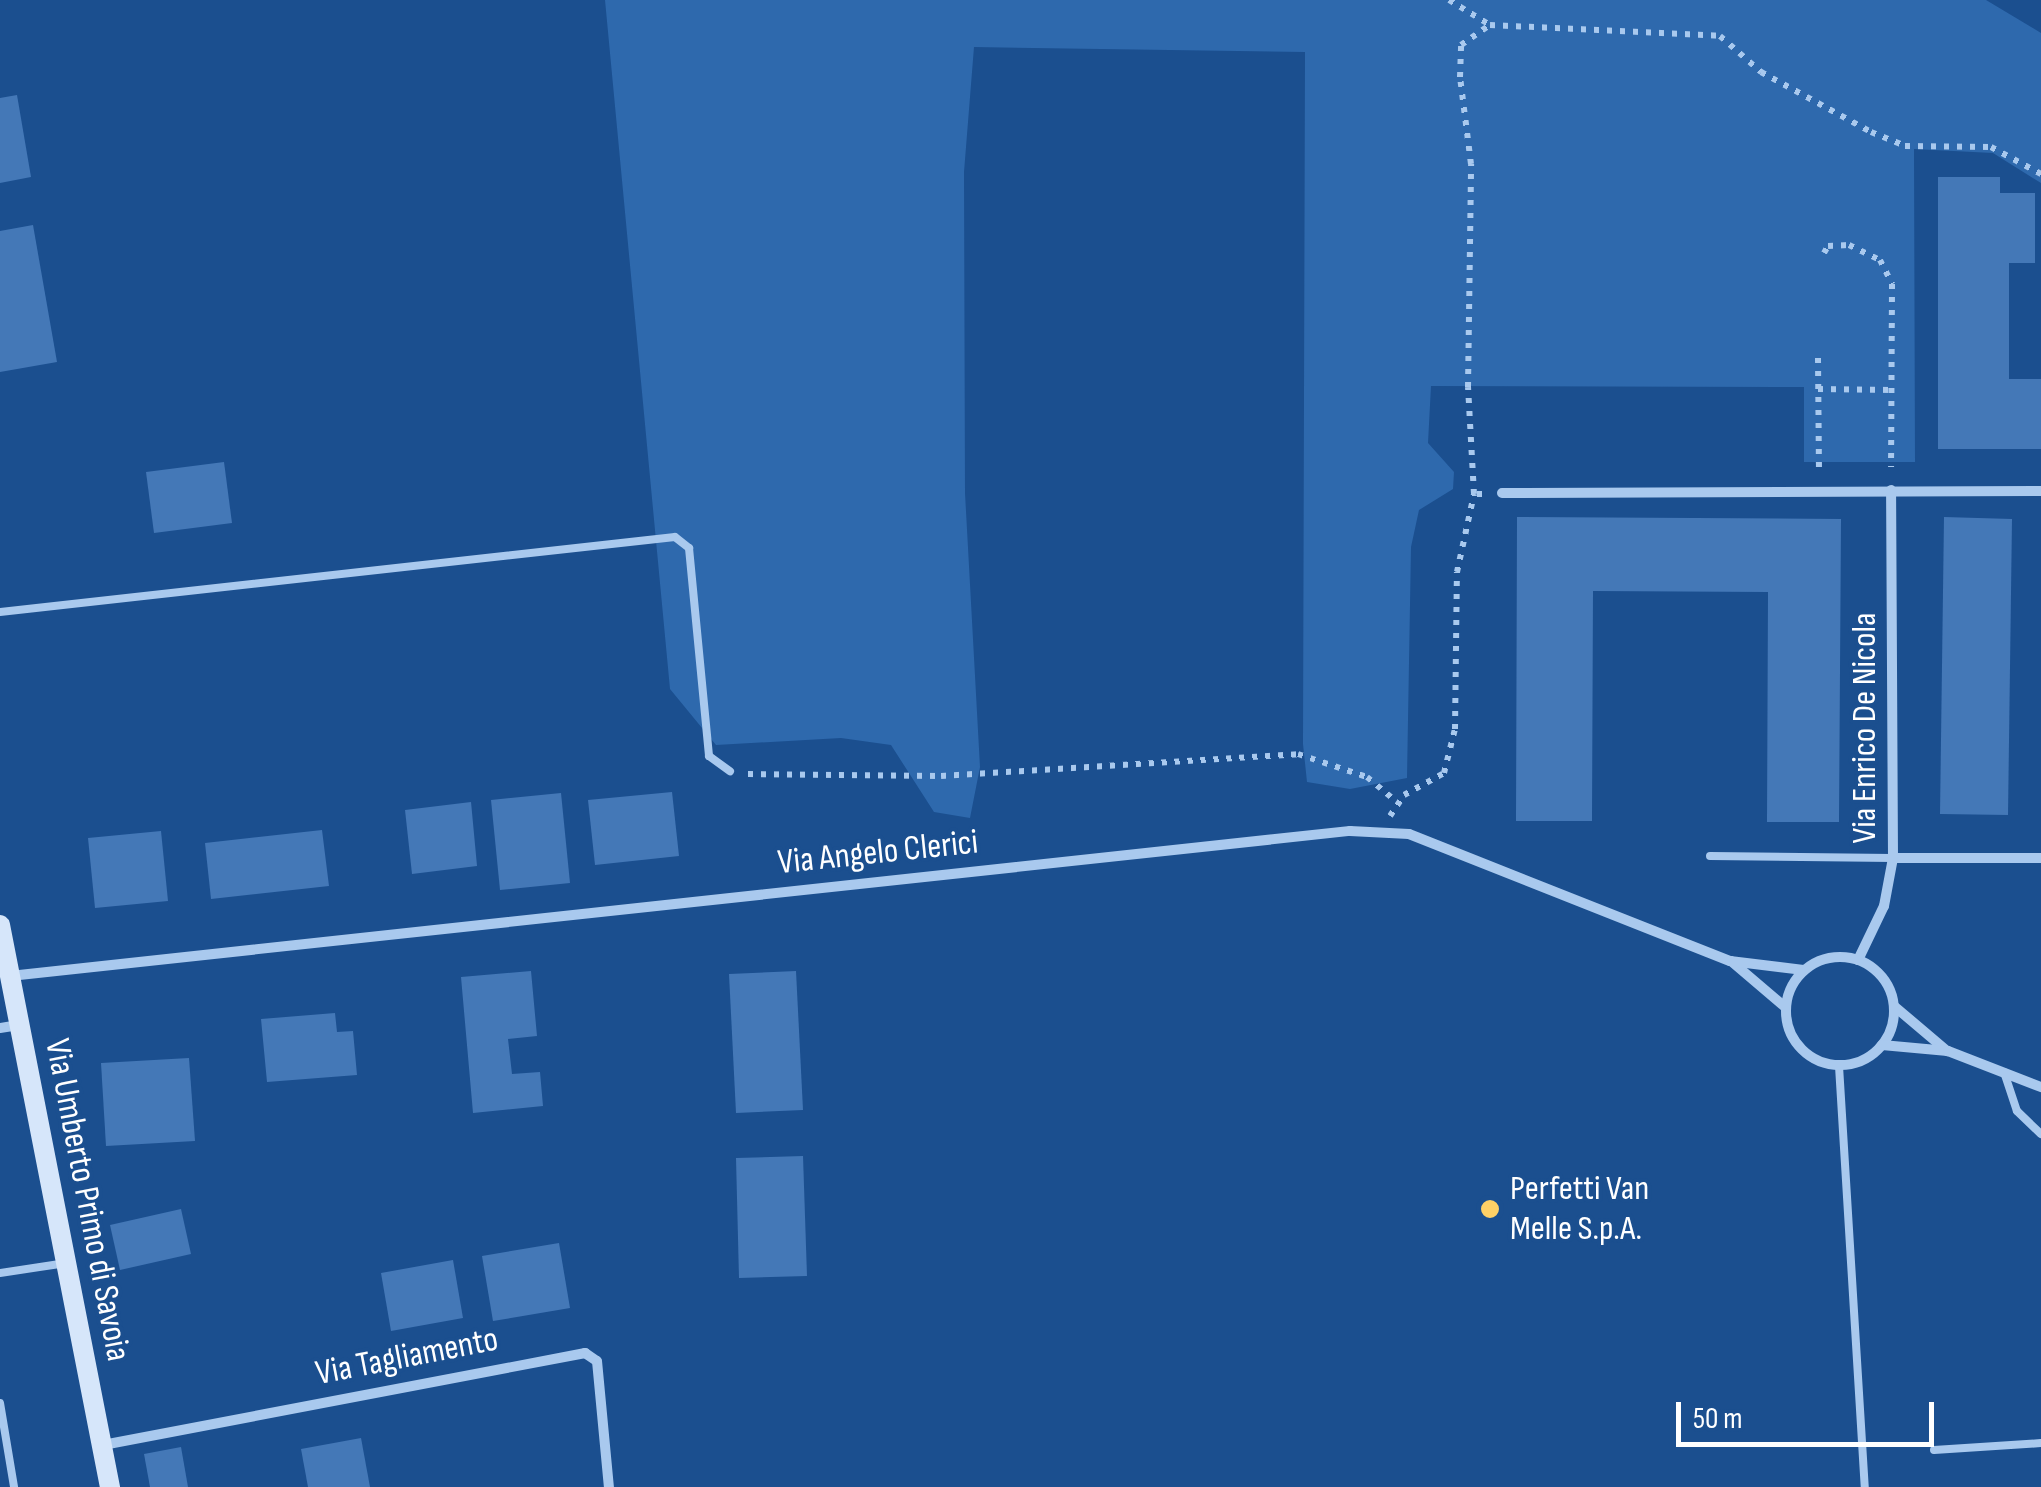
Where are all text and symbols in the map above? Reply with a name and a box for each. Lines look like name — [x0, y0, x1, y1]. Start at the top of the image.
street label: Via Enrico De Nicola — [1844, 613, 1886, 843]
street label: Via Angelo Clerici — [776, 822, 980, 884]
street label: Via Umberto Primo di Savoia — [35, 1035, 139, 1365]
place label: Perfetti Van Melle S.p.A. — [1510, 1168, 1649, 1250]
marker: Perfetti Van Melle S.p.A. — [1479, 1198, 1501, 1220]
street label: Via Tagliamento — [312, 1319, 502, 1395]
scale bar — [1681, 1382, 1938, 1444]
text: 50 m — [1693, 1401, 1742, 1437]

